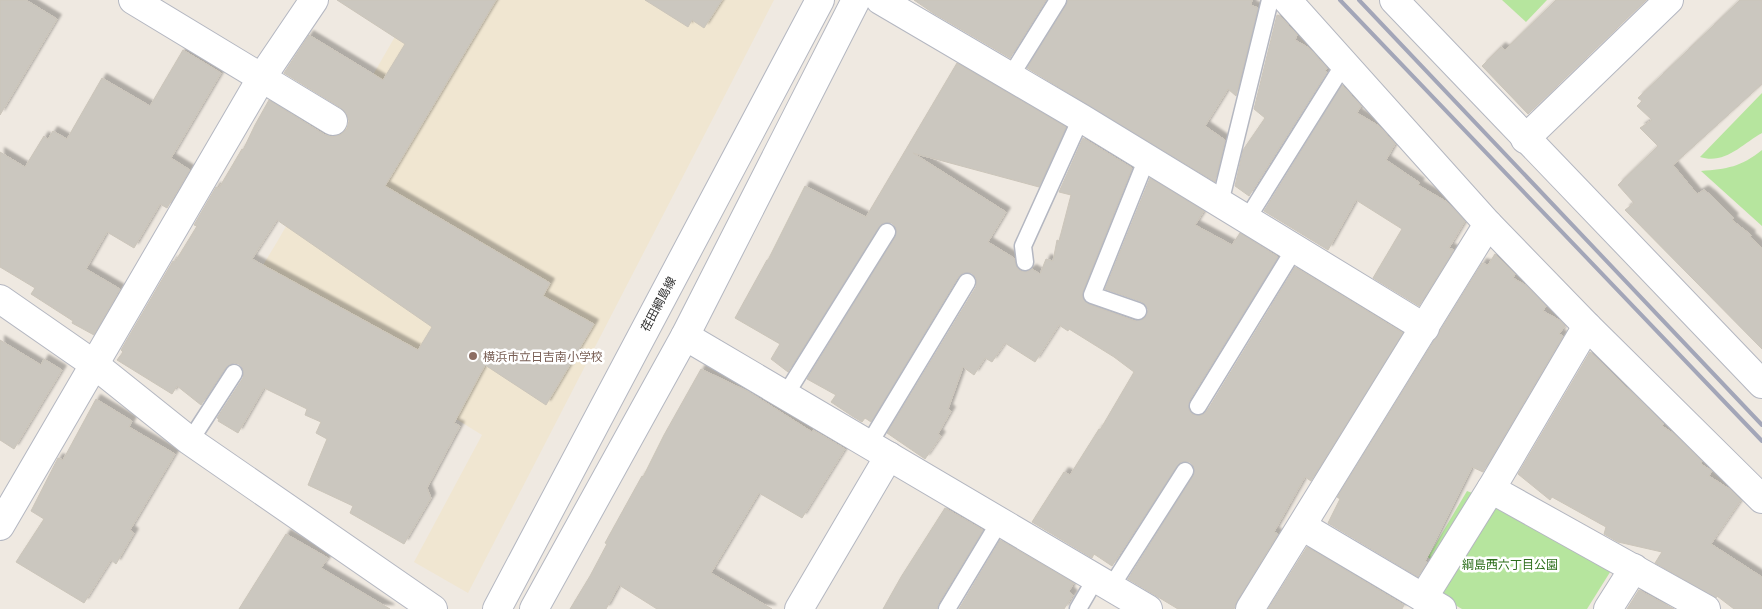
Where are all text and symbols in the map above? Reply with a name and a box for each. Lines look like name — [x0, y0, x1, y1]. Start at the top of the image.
street label: 荏田綱島線 — [637, 274, 679, 334]
place label: 横浜市立日吉南小学校 — [483, 349, 603, 364]
marker: 横浜市立日吉南小学校 — [467, 350, 479, 362]
park label: 綱島西六丁目公園 — [1462, 557, 1558, 572]

